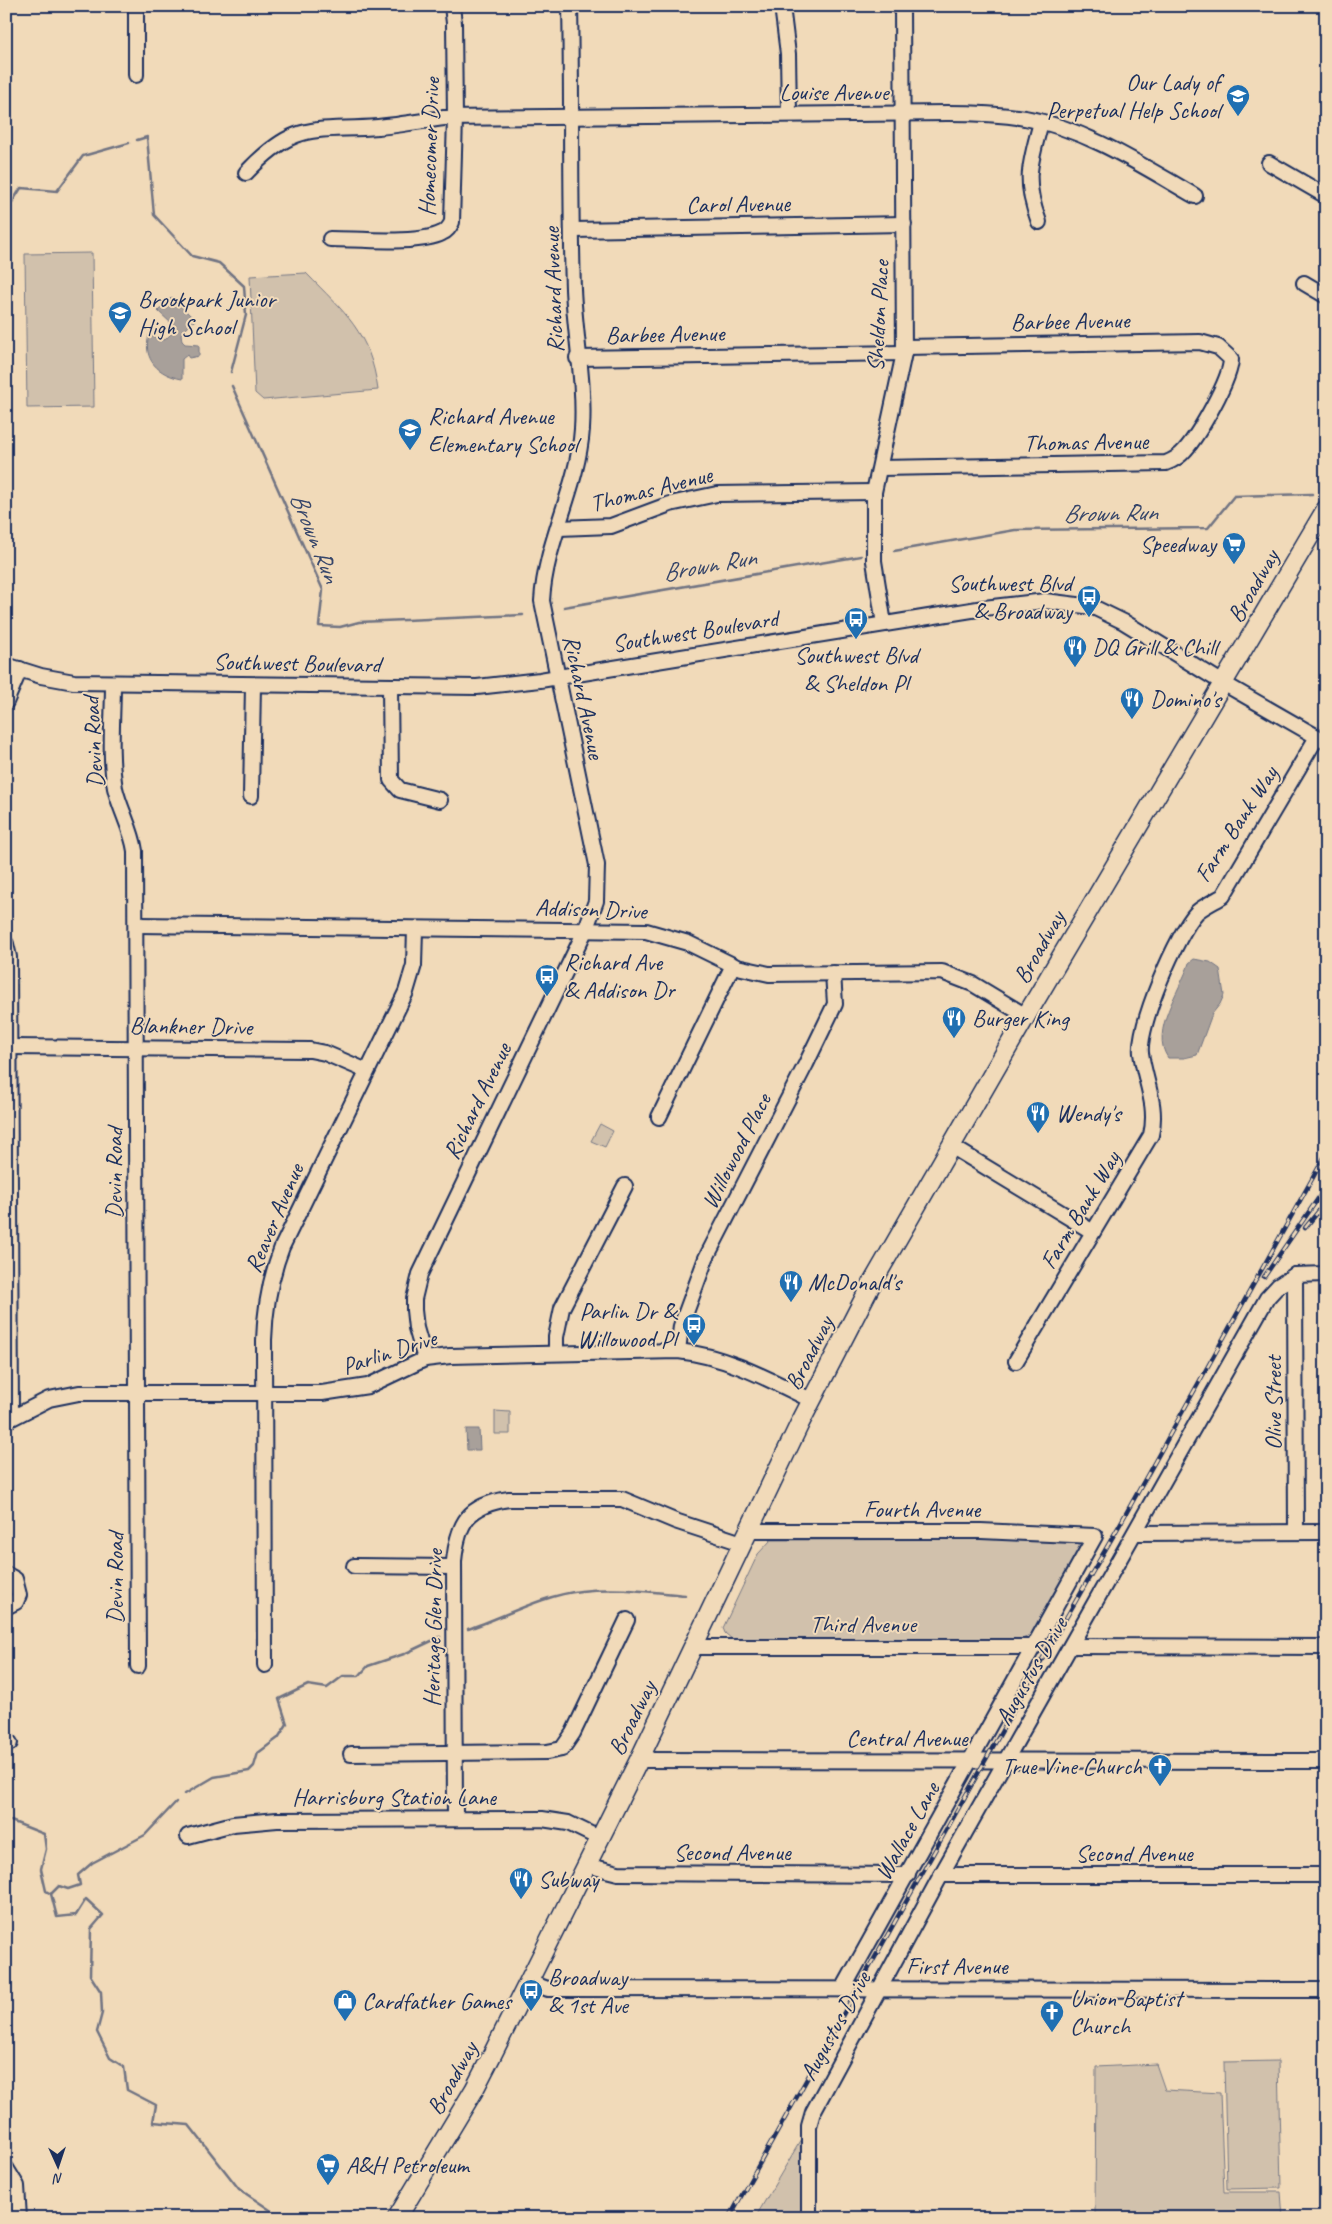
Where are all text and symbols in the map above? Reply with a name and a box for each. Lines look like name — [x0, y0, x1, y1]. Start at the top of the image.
place label: Our Lady of Perpetual Help School — [1047, 67, 1225, 125]
street label: Homecomer Drive — [412, 75, 446, 217]
street label: Louise Avenue — [779, 77, 891, 107]
school or university icon: Our Lady of Perpetual Help School — [1225, 83, 1251, 117]
street label: Carol Avenue — [686, 188, 792, 220]
street label: Richard Avenue — [536, 225, 570, 353]
street label: Sheldon Place — [860, 257, 896, 372]
place label: Brookpark Junior High School — [138, 284, 277, 342]
school or university icon: Brookpark Junior High School — [107, 300, 133, 334]
street label: Barbee Avenue — [1010, 305, 1132, 337]
street label: Barbee Avenue — [605, 318, 727, 350]
place label: Richard Avenue Elementary School — [428, 401, 582, 459]
school or university icon: Richard Avenue Elementary School — [397, 417, 423, 451]
street label: Thomas Avenue — [1023, 426, 1151, 458]
street label: Thomas Avenue — [587, 459, 717, 519]
water label: Brown Run — [283, 488, 348, 589]
water label: Brown Run — [1063, 496, 1159, 530]
place label: Speedway — [1140, 529, 1218, 559]
supermarket icon: Speedway — [1221, 531, 1247, 565]
water label: Brown Run — [660, 541, 760, 589]
street label: Broadway — [1220, 543, 1287, 628]
place label: Southwest Blvd & Broadway — [948, 568, 1076, 626]
bus stop icon: Southwest Blvd & Broadway — [1076, 584, 1102, 618]
street label: Southwest Boulevard — [610, 603, 784, 659]
bus stop icon: Southwest Blvd & Sheldon Pl — [843, 606, 869, 640]
street label: Richard Avenue — [556, 632, 612, 764]
place label: DQ Grill & Chill — [1092, 632, 1221, 662]
restaurant icon: DQ Grill & Chill — [1062, 634, 1088, 668]
place label: Southwest Blvd & Sheldon Pl — [794, 640, 921, 698]
street label: Southwest Boulevard — [213, 647, 385, 680]
place label: Domino's — [1150, 684, 1224, 714]
restaurant icon: Domino's — [1119, 686, 1145, 720]
street label: Devin Road — [75, 692, 110, 788]
street label: Farm Bank Way — [1187, 759, 1286, 888]
street label: Addison Drive — [535, 892, 649, 926]
street label: Broadway — [1006, 904, 1073, 989]
place label: Richard Ave & Addison Dr — [564, 947, 677, 1005]
bus stop icon: Richard Ave & Addison Dr — [534, 963, 560, 997]
place label: Burger King — [972, 1003, 1071, 1033]
restaurant icon: Burger King — [941, 1005, 967, 1039]
street label: Blankner Drive — [129, 1010, 255, 1042]
street label: Richard Avenue — [436, 1036, 519, 1164]
street label: Willowood Place — [694, 1086, 779, 1214]
place label: Wendy's — [1056, 1098, 1124, 1128]
restaurant icon: Wendy's — [1025, 1100, 1051, 1134]
street label: Devin Road — [99, 1124, 129, 1219]
street label: Farm Bank Way — [1033, 1144, 1128, 1274]
street label: Reaver Avenue — [238, 1157, 311, 1277]
place label: McDonald's — [808, 1267, 904, 1297]
restaurant icon: McDonald's — [778, 1269, 804, 1303]
place label: Parlin Dr & Willowood Pl — [577, 1296, 680, 1354]
street label: Broadway — [778, 1309, 841, 1395]
bus stop icon: Parlin Dr & Willowood Pl — [681, 1312, 707, 1346]
street label: Parlin Drive — [338, 1322, 442, 1381]
street label: Olive Street — [1258, 1354, 1288, 1450]
street label: Fourth Avenue — [864, 1494, 982, 1524]
street label: Devin Road — [100, 1529, 130, 1624]
street label: Heritage Glen Drive — [417, 1547, 449, 1707]
street label: Third Avenue — [810, 1609, 918, 1639]
street label: Augustus Drive — [988, 1610, 1075, 1730]
street label: Broadway — [601, 1674, 664, 1760]
street label: Central Avenue — [846, 1723, 970, 1753]
place label: True Vine Church — [1002, 1751, 1143, 1781]
church icon: True Vine Church — [1147, 1753, 1173, 1787]
street label: Wallace Lane — [868, 1775, 947, 1885]
street label: Harrisburg Station Lane — [292, 1782, 498, 1812]
street label: Second Avenue — [673, 1837, 793, 1867]
street label: Second Avenue — [1075, 1838, 1195, 1868]
place label: Subway — [538, 1864, 600, 1894]
restaurant icon: Subway — [508, 1866, 534, 1900]
street label: First Avenue — [906, 1951, 1010, 1981]
place label: Broadway & 1st Ave — [548, 1962, 630, 2020]
street label: Augustus Drive — [793, 1964, 878, 2086]
bus stop icon: Broadway & 1st Ave — [518, 1978, 544, 2012]
place label: Union Baptist Church — [1070, 1983, 1185, 2041]
place label: Cardfather Games — [362, 1986, 513, 2016]
shop icon: Cardfather Games — [332, 1988, 358, 2022]
church icon: Union Baptist Church — [1039, 1999, 1065, 2033]
street label: Broadway — [420, 2035, 485, 2120]
north arrow — [32, 2142, 82, 2192]
place label: A&H Petroleum — [346, 2150, 471, 2180]
supermarket icon: A&H Petroleum — [315, 2152, 341, 2186]
text: N — [52, 2170, 63, 2187]

